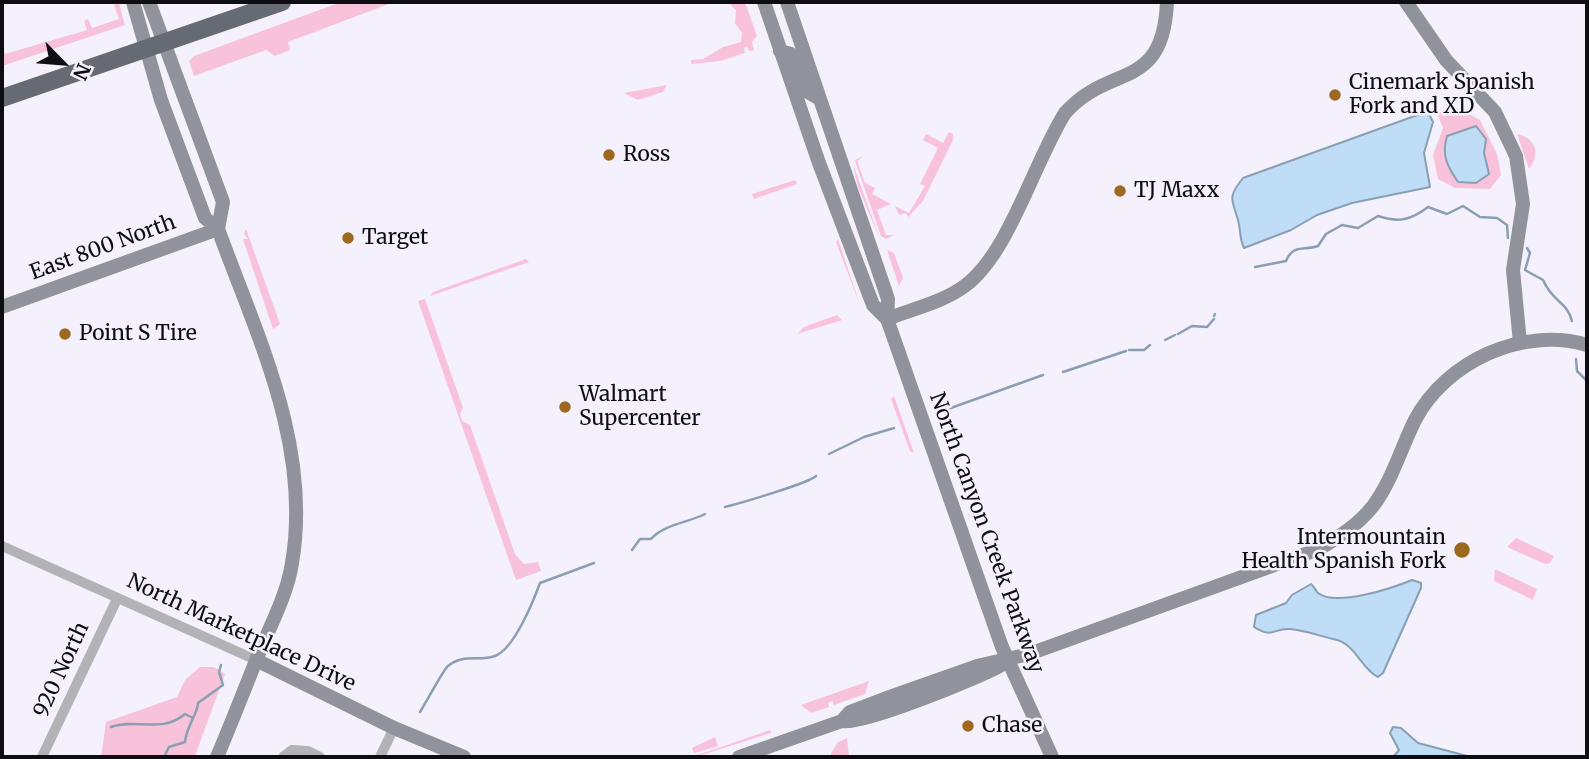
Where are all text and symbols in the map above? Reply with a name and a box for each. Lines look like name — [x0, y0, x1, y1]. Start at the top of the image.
north arrow — [28, 28, 98, 98]
text: N — [68, 60, 96, 84]
place label: Cinemark Spanish Fork and XD — [1349, 70, 1535, 120]
marker: Cinemark Spanish Fork and XD — [1327, 87, 1343, 103]
place label: Ross — [623, 142, 670, 168]
marker: Ross — [601, 147, 617, 163]
place label: TJ Maxx — [1134, 178, 1219, 204]
marker: TJ Maxx — [1112, 183, 1128, 199]
street label: East 800 North — [27, 210, 179, 286]
place label: Target — [362, 225, 428, 251]
marker: Target — [340, 230, 356, 246]
place label: Point S Tire — [79, 321, 197, 347]
marker: Point S Tire — [57, 326, 73, 342]
place label: Walmart Supercenter — [579, 382, 701, 432]
street label: North Canyon Creek Parkway — [923, 389, 1049, 677]
marker: Walmart Supercenter — [557, 399, 573, 415]
place label: Intermountain Health Spanish Fork — [1241, 525, 1446, 575]
marker: Intermountain Health Spanish Fork — [1452, 540, 1472, 560]
street label: North Marketplace Drive — [123, 569, 359, 697]
street label: 920 North — [29, 618, 95, 722]
place label: Chase — [982, 713, 1042, 739]
marker: Chase — [960, 718, 976, 734]

